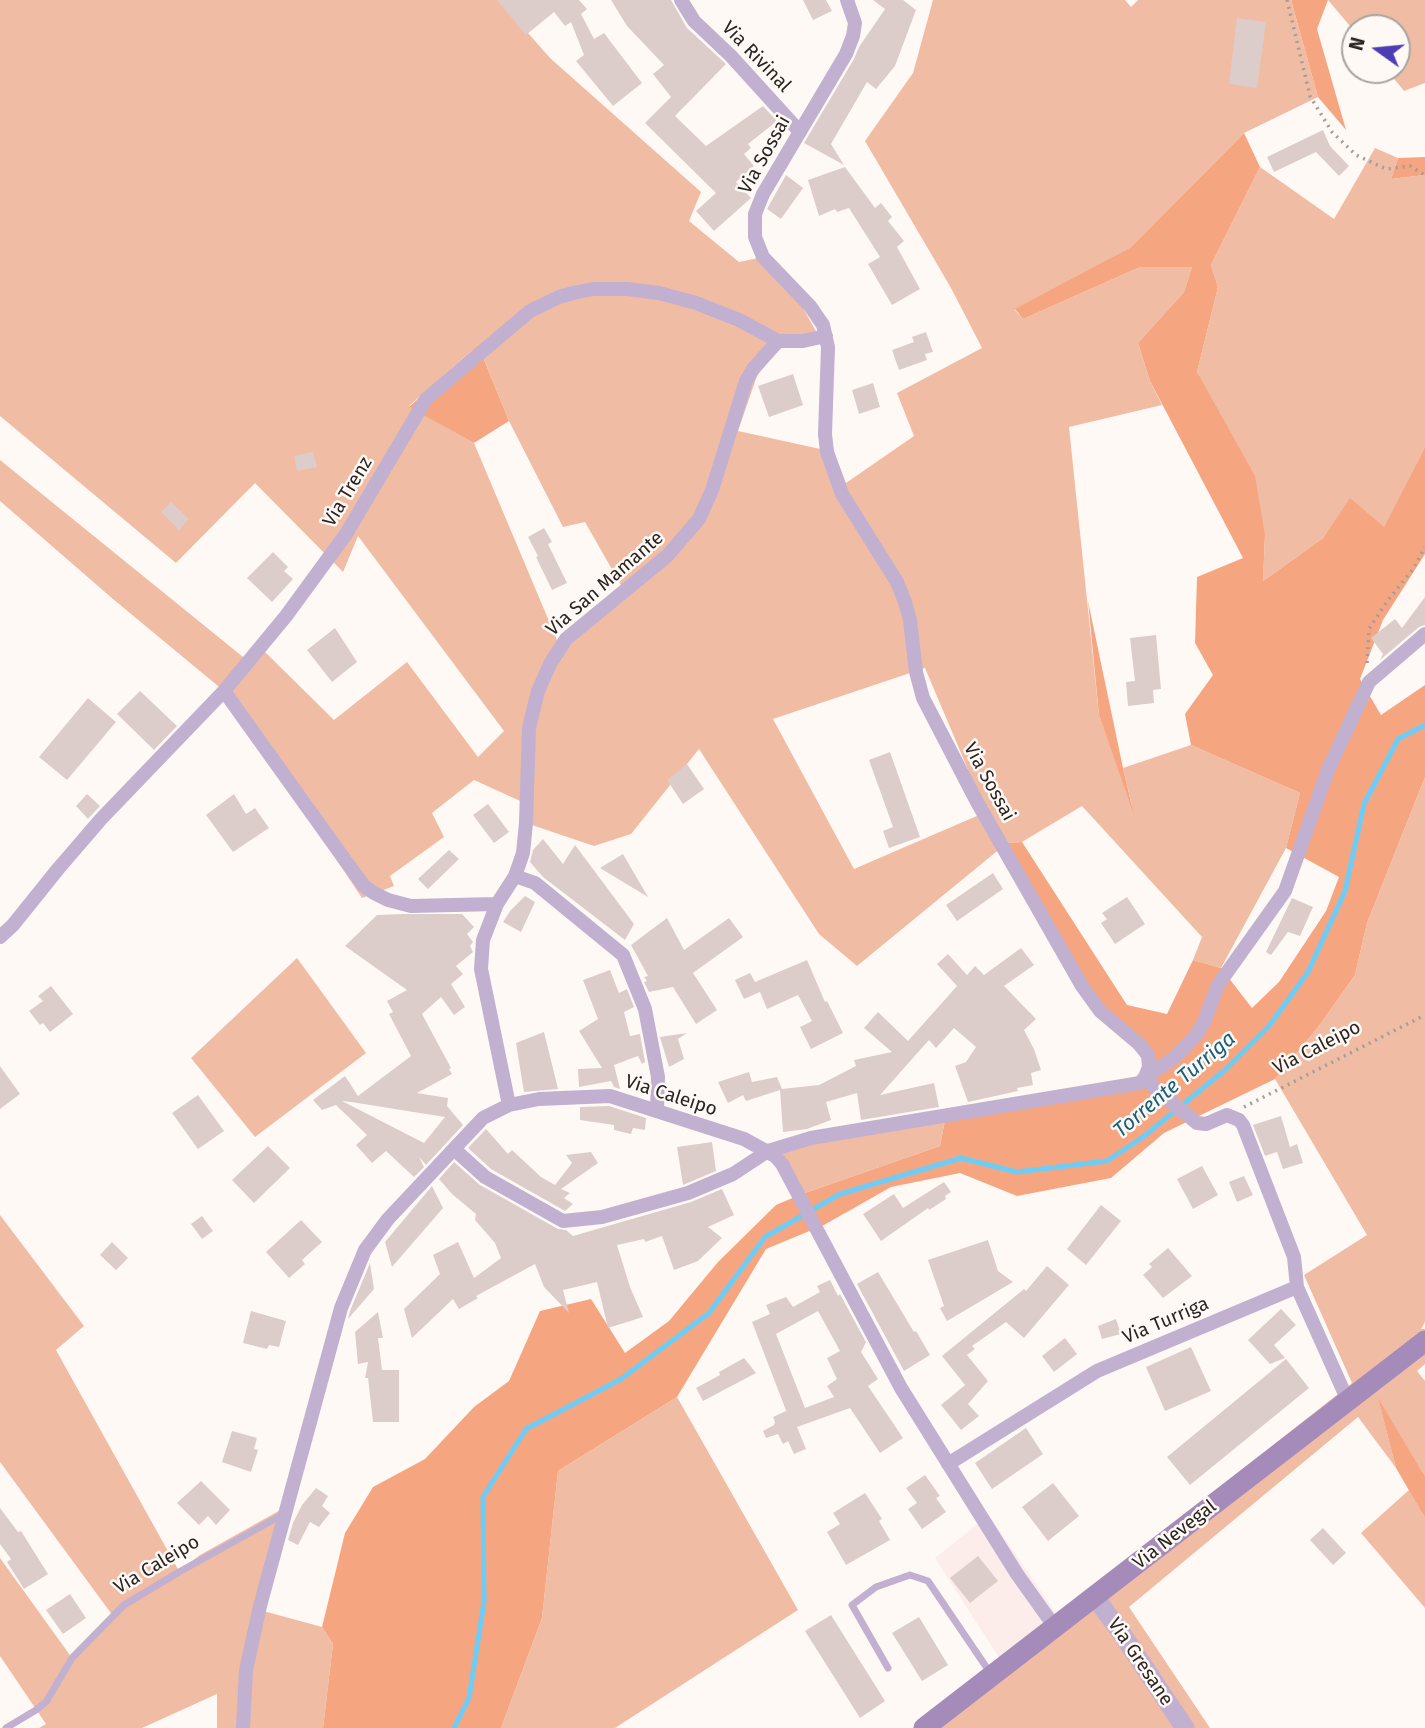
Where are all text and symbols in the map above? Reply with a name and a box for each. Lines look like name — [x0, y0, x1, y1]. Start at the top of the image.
north arrow — [1341, 14, 1411, 84]
street label: Via Rivinal — [717, 17, 795, 97]
text: N — [1344, 35, 1370, 53]
street label: Via Sossai — [734, 112, 796, 198]
street label: Via Trenz — [318, 453, 378, 531]
street label: Via San Mamante — [542, 527, 668, 641]
street label: Via Sossai — [958, 739, 1020, 825]
street label: Via Caleipo — [1269, 1016, 1365, 1080]
water label: Torrente Turriga — [1109, 1027, 1241, 1143]
street label: Via Caleipo — [622, 1070, 720, 1122]
street label: Via Turriga — [1120, 1293, 1212, 1349]
street label: Via Nevegal — [1129, 1495, 1221, 1575]
street label: Via Caleipo — [110, 1531, 204, 1599]
street label: Via Gresane — [1102, 1614, 1178, 1710]

